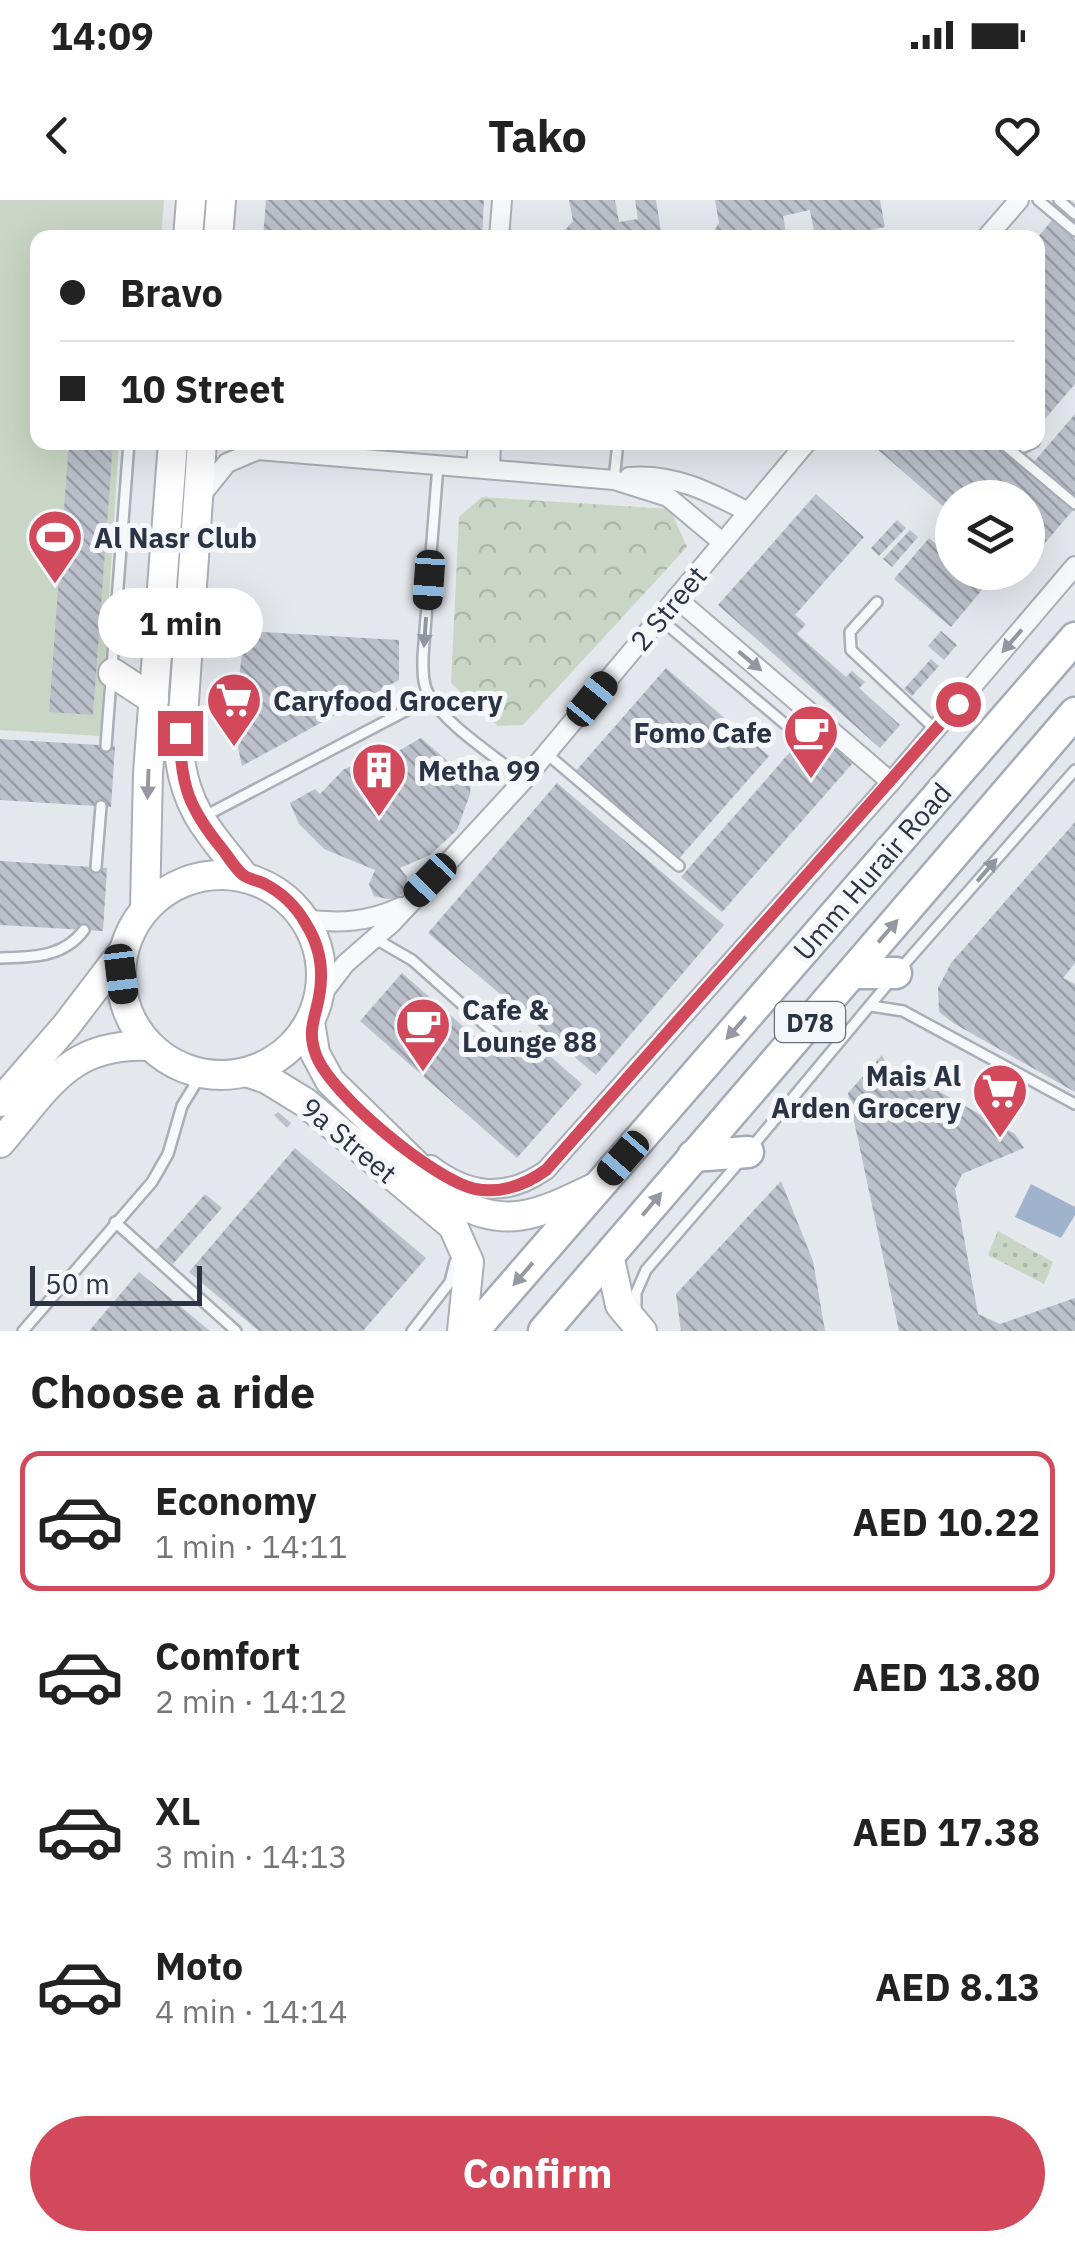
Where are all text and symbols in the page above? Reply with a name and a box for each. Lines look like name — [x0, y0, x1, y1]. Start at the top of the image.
text: 14:09 — [50, 11, 154, 60]
text: Tako — [488, 106, 587, 164]
icon: back — [30, 108, 85, 163]
icon: heart — [990, 108, 1045, 163]
text: Bravo — [120, 268, 223, 317]
text: 10 Street — [120, 364, 285, 413]
map controls — [935, 480, 1045, 590]
button: layers — [935, 480, 1045, 590]
sports icon: Al Nasr Club — [25, 507, 85, 586]
place label: Al Nasr Club — [94, 519, 257, 556]
car — [412, 549, 446, 611]
street label: 2 Street — [622, 558, 714, 658]
callout: 1 min — [98, 588, 262, 658]
text: 1 min — [139, 602, 222, 644]
one-way arrow — [416, 617, 432, 648]
one-way arrow — [1002, 628, 1024, 653]
one-way arrow — [737, 650, 762, 672]
car — [561, 666, 623, 732]
supermarket icon: Caryfood Grocery — [204, 670, 264, 749]
place label: Caryfood Grocery — [273, 682, 503, 719]
route start — [936, 682, 981, 727]
cafe icon: Fomo Cafe — [781, 702, 841, 781]
route end — [158, 711, 203, 756]
place label: Fomo Cafe — [633, 714, 772, 751]
building icon: Metha 99 — [349, 740, 409, 819]
place label: Metha 99 — [418, 752, 540, 789]
one-way arrow — [140, 769, 156, 801]
street label: Umm Hurair Road — [785, 775, 959, 967]
car — [398, 848, 462, 912]
one-way arrow — [975, 858, 997, 883]
one-way arrow — [877, 919, 898, 944]
car — [102, 942, 140, 1006]
place label: Cafe & Lounge 88 — [462, 991, 597, 1060]
cafe icon: Cafe & Lounge 88 — [393, 995, 453, 1074]
road number: D78 — [775, 1002, 845, 1042]
one-way arrow — [725, 1015, 747, 1040]
place label: Mais Al Arden Grocery — [771, 1057, 961, 1126]
supermarket icon: Mais Al Arden Grocery — [970, 1061, 1030, 1140]
street label: 9a Street — [293, 1089, 405, 1191]
car — [592, 1126, 654, 1190]
one-way arrow — [641, 1191, 663, 1216]
scale bar — [30, 1261, 202, 1306]
one-way arrow — [512, 1261, 534, 1286]
text: 50 m — [45, 1265, 110, 1302]
text: Choose a ride — [30, 1362, 315, 1420]
icon: car — [35, 1476, 125, 1566]
text: Economy — [155, 1476, 317, 1525]
text: AED 10.22 — [852, 1497, 1040, 1546]
text: 1 min · 14:11 — [155, 1525, 348, 1567]
icon: car — [35, 1631, 125, 1721]
text: Comfort — [155, 1631, 300, 1680]
text: AED 13.80 — [852, 1652, 1040, 1701]
text: 2 min · 14:12 — [155, 1680, 348, 1722]
icon: car — [35, 1786, 125, 1876]
text: XL — [155, 1786, 201, 1835]
text: AED 17.38 — [852, 1807, 1040, 1856]
text: 3 min · 14:13 — [155, 1835, 348, 1877]
icon: car — [35, 1941, 125, 2031]
text: Moto — [155, 1941, 243, 1990]
text: AED 8.13 — [875, 1962, 1040, 2011]
text: 4 min · 14:14 — [155, 1990, 348, 2032]
button: Confirm — [30, 2116, 1045, 2231]

